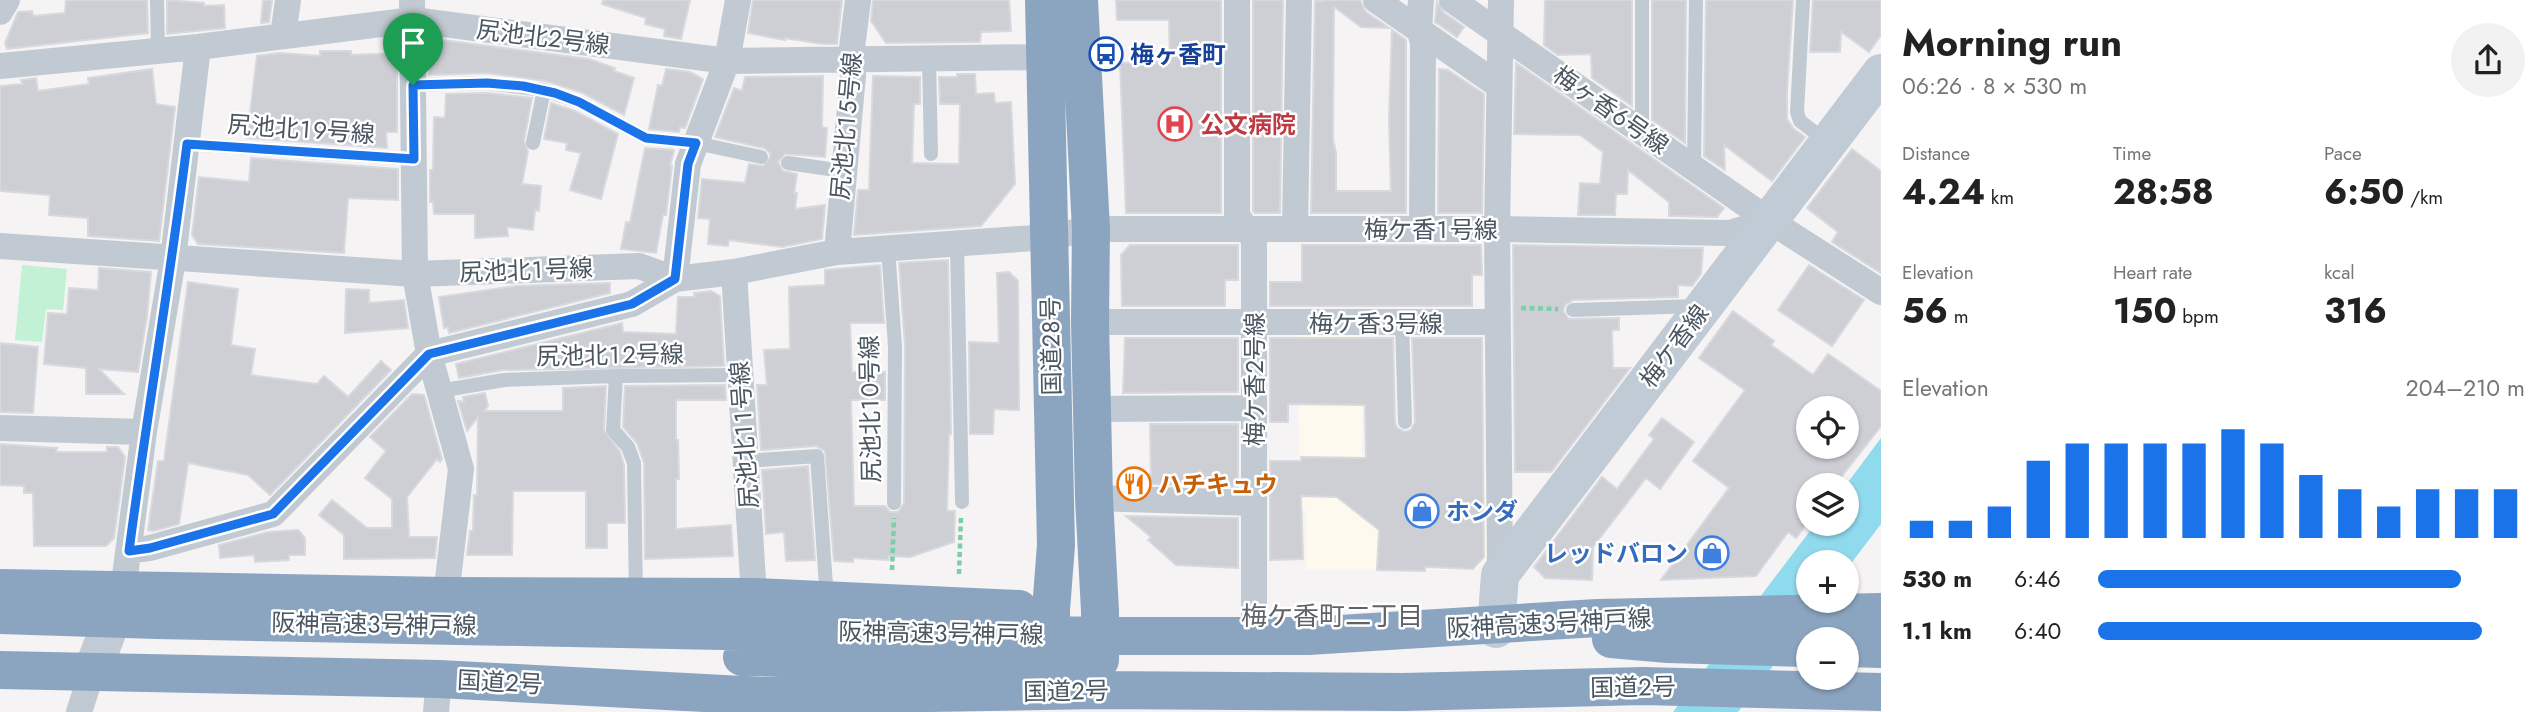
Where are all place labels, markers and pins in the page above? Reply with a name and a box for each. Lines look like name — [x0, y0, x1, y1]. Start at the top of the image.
pin — [383, 13, 443, 85]
bus stop icon: 梅ヶ香町 — [1087, 35, 1125, 73]
place label: 梅ヶ香町 — [1130, 37, 1226, 72]
hospital icon: 公文病院 — [1156, 105, 1194, 143]
place label: 公文病院 — [1200, 107, 1296, 142]
restaurant icon: ハチキュウ — [1115, 465, 1153, 503]
place label: ハチキュウ — [1158, 467, 1278, 502]
shop icon: ホンダ — [1403, 492, 1441, 530]
place label: ホンダ — [1446, 494, 1518, 529]
shop icon: レッドバロン — [1693, 534, 1731, 572]
place label: レッドバロン — [1544, 536, 1688, 571]

